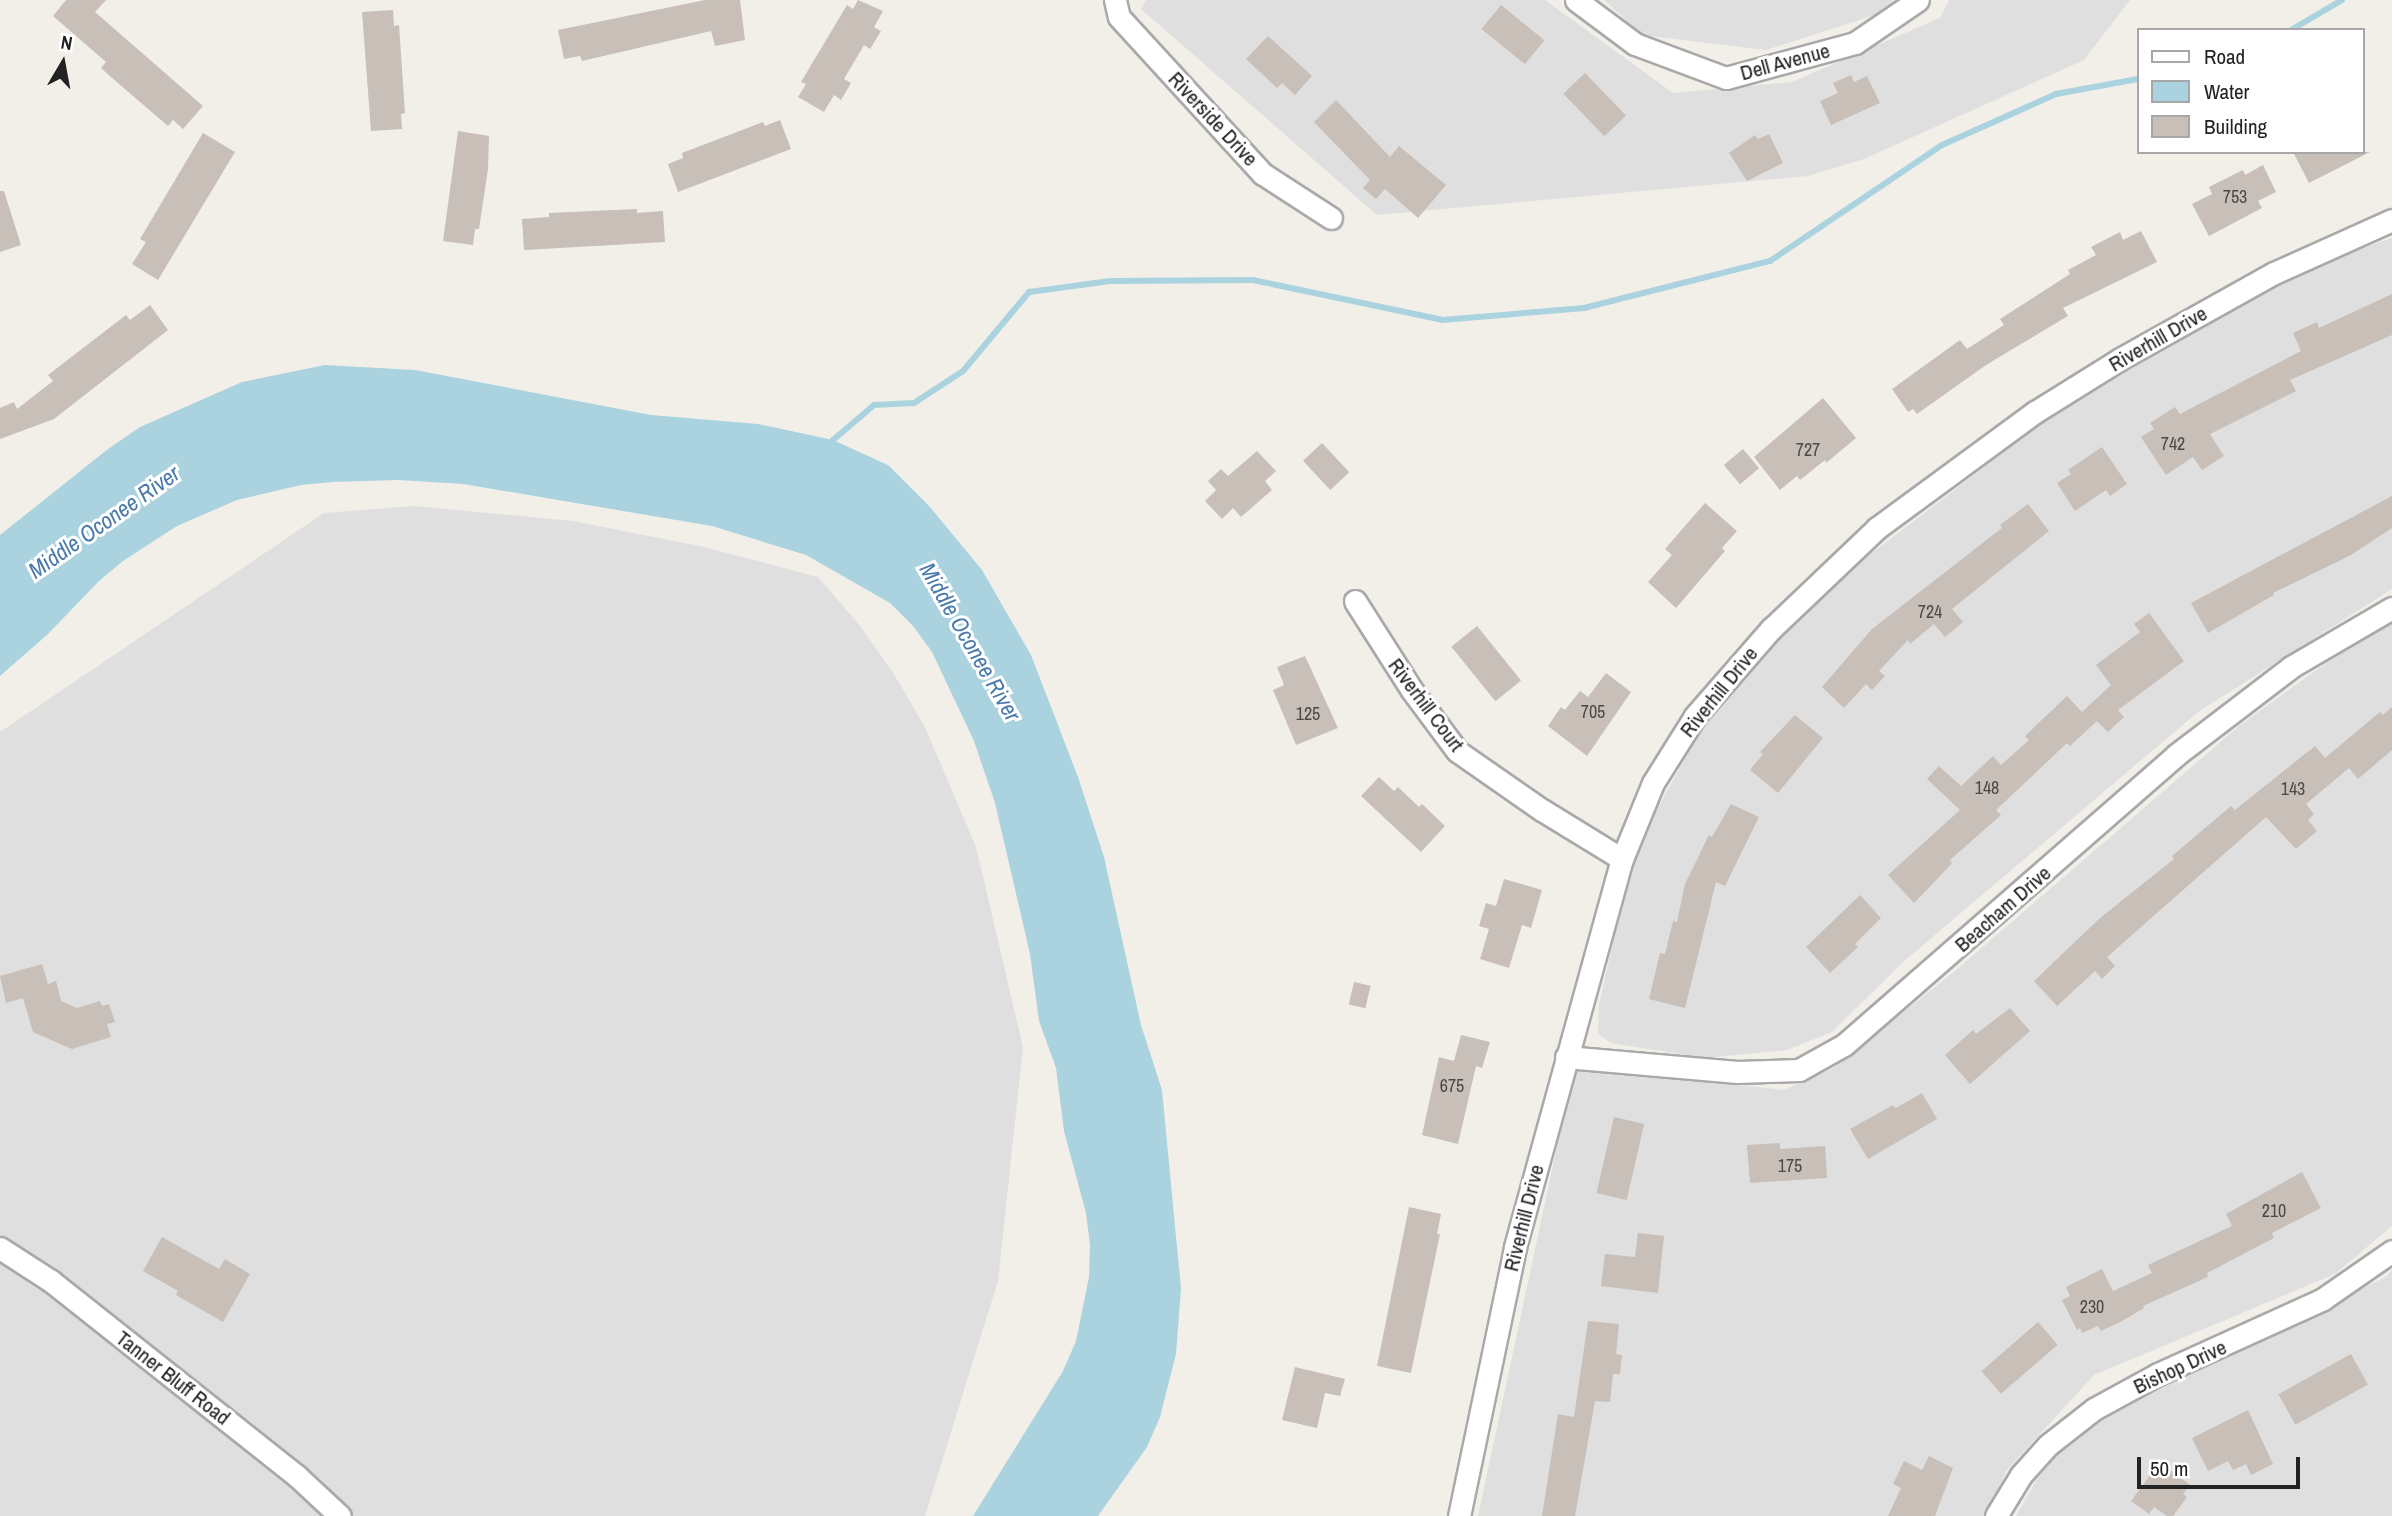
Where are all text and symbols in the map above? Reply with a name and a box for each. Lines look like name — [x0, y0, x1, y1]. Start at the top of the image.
north arrow — [28, 28, 98, 98]
legend — [2136, 28, 2364, 154]
text: N — [59, 29, 74, 56]
street label: Dell Avenue — [1737, 38, 1833, 86]
text: Road — [2204, 42, 2245, 71]
street label: Riverside Drive — [1163, 67, 1263, 171]
text: Water — [2204, 77, 2249, 106]
text: Building — [2204, 112, 2267, 141]
house number: 753 — [2223, 186, 2247, 208]
street label: Riverhill Drive — [2104, 301, 2212, 377]
house number: 742 — [2161, 433, 2185, 455]
house number: 727 — [1796, 439, 1820, 461]
water label: Middle Oconee River — [23, 460, 185, 584]
water label: Middle Oconee River — [913, 558, 1027, 726]
house number: 724 — [1918, 601, 1942, 623]
street label: Riverhill Drive — [1675, 642, 1763, 742]
street label: Riverhill Court — [1383, 653, 1469, 757]
house number: 705 — [1581, 701, 1605, 723]
house number: 125 — [1296, 703, 1320, 725]
house number: 148 — [1975, 777, 1999, 799]
house number: 143 — [2281, 778, 2305, 800]
street label: Beacham Drive — [1950, 861, 2056, 957]
house number: 675 — [1440, 1075, 1464, 1097]
house number: 175 — [1778, 1155, 1802, 1177]
street label: Riverhill Drive — [1499, 1162, 1549, 1274]
house number: 210 — [2262, 1200, 2286, 1222]
house number: 230 — [2080, 1296, 2104, 1318]
street label: Tanner Bluff Road — [111, 1326, 235, 1430]
street label: Bishop Drive — [2130, 1335, 2230, 1399]
scale bar — [2140, 1442, 2303, 1486]
text: 50 m — [2150, 1454, 2188, 1483]

